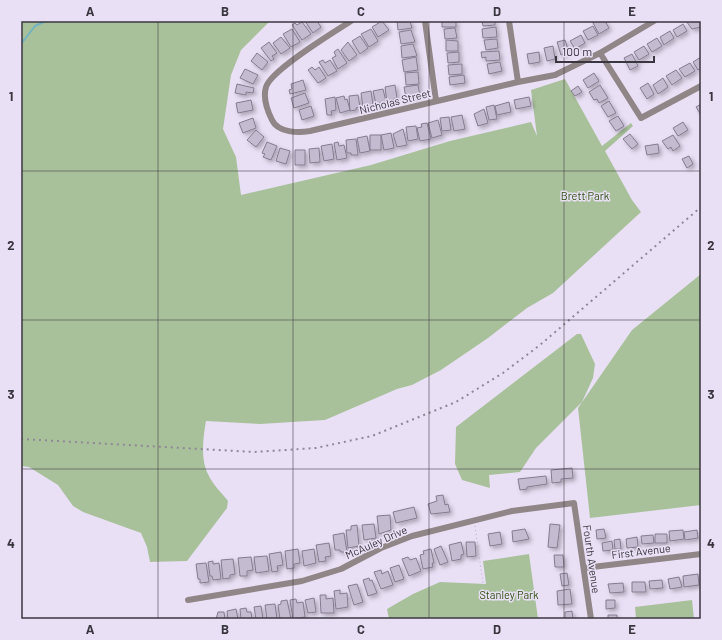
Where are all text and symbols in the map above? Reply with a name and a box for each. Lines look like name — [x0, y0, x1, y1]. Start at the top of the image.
text: A — [86, 3, 95, 19]
text: B — [221, 3, 229, 19]
text: C — [357, 3, 365, 19]
text: D — [493, 3, 501, 19]
text: E — [628, 3, 636, 19]
scale bar — [556, 38, 654, 64]
text: 100 m — [562, 44, 592, 58]
street label: Nicholas Street — [358, 86, 432, 116]
text: 1 — [9, 88, 13, 104]
text: 1 — [709, 88, 713, 104]
park label: Brett Park — [561, 189, 610, 202]
text: 2 — [7, 237, 15, 253]
text: 2 — [707, 237, 715, 253]
text: 3 — [7, 386, 15, 402]
text: 3 — [707, 386, 715, 402]
street label: McAuley Drive — [343, 523, 409, 561]
street label: Fourth Avenue — [581, 524, 603, 594]
text: 4 — [7, 535, 15, 551]
text: 4 — [707, 535, 715, 551]
street label: First Avenue — [611, 541, 671, 561]
park label: Stanley Park — [479, 588, 539, 601]
text: A — [86, 621, 95, 637]
text: B — [221, 621, 229, 637]
text: C — [357, 621, 365, 637]
text: D — [493, 621, 501, 637]
text: E — [628, 621, 636, 637]

